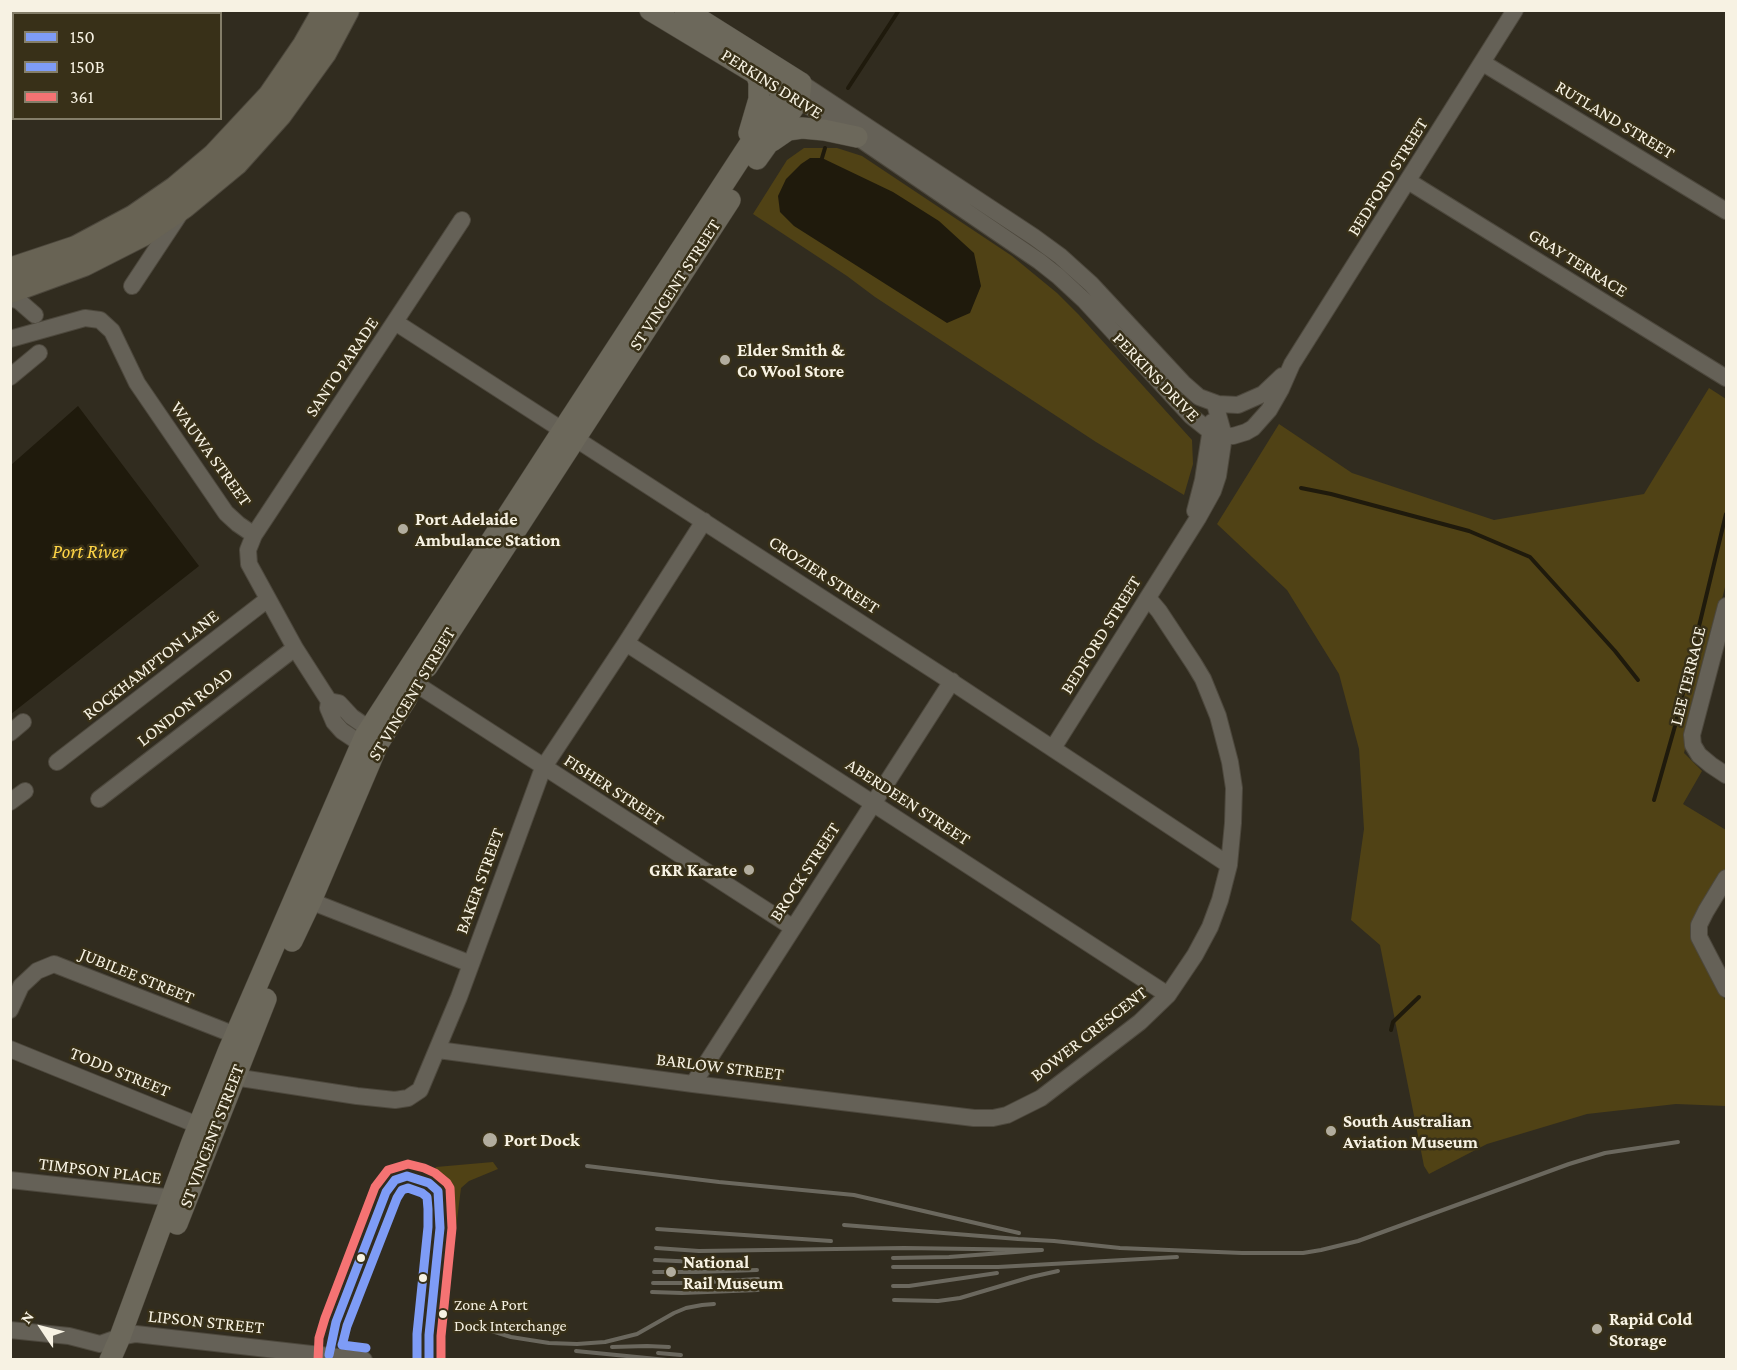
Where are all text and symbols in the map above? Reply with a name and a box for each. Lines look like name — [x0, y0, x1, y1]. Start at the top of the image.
legend — [12, 12, 222, 120]
text: 150 — [70, 27, 95, 47]
street label: PERKINS DRIVE — [717, 44, 827, 124]
text: 150B — [70, 57, 105, 77]
street label: RUTLAND STREET — [1552, 76, 1678, 164]
text: 361 — [70, 87, 94, 107]
street label: BEDFORD STREET — [1343, 114, 1433, 240]
street label: ST VINCENT STREET — [625, 215, 725, 355]
street label: GRAY TERRACE — [1524, 224, 1632, 302]
street label: SANTO PARADE — [301, 313, 383, 421]
street label: PERKINS DRIVE — [1108, 328, 1204, 426]
place label: Elder Smith & Co Wool Store — [737, 339, 845, 382]
marker: Elder Smith & Co Wool Store — [718, 353, 732, 367]
street label: WAUWA STREET — [166, 397, 256, 511]
place label: Port Adelaide Ambulance Station — [415, 508, 561, 550]
marker: Port Adelaide Ambulance Station — [396, 522, 410, 536]
street label: CROZIER STREET — [765, 531, 883, 619]
water label: Port River — [52, 540, 126, 564]
street label: BEDFORD STREET — [1056, 572, 1146, 698]
street label: ROCKHAMPTON LANE — [79, 605, 223, 725]
street label: ST VINCENT STREET — [364, 623, 460, 765]
street label: LEE TERRACE — [1665, 624, 1711, 728]
street label: LONDON ROAD — [133, 663, 237, 751]
street label: FISHER STREET — [560, 750, 668, 830]
street label: ABERDEEN STREET — [842, 754, 974, 850]
street label: BROCK STREET — [765, 819, 845, 925]
street label: BAKER STREET — [451, 825, 509, 937]
place label: GKR Karate — [649, 859, 737, 881]
marker: GKR Karate — [742, 863, 756, 877]
street label: JUBILEE STREET — [77, 943, 197, 1009]
street label: BOWER CRESCENT — [1026, 982, 1152, 1086]
street label: TODD STREET — [67, 1042, 173, 1102]
street label: BARLOW STREET — [655, 1048, 785, 1086]
street label: ST VINCENT STREET — [175, 1061, 249, 1211]
place label: South Australian Aviation Museum — [1343, 1110, 1478, 1152]
marker: South Australian Aviation Museum — [1324, 1124, 1338, 1138]
place label: Port Dock — [504, 1129, 580, 1151]
marker: Port Dock — [481, 1131, 499, 1149]
street label: TIMPSON PLACE — [37, 1153, 163, 1189]
place label: National Rail Museum — [683, 1251, 783, 1294]
unlabelled marker — [355, 1252, 367, 1264]
marker: National Rail Museum — [664, 1265, 678, 1279]
unlabelled marker — [417, 1272, 429, 1284]
place label: Zone A Port Dock Interchange — [454, 1295, 567, 1333]
north arrow — [12, 1298, 72, 1358]
street label: LIPSON STREET — [147, 1305, 265, 1339]
text: N — [17, 1308, 37, 1327]
marker: Zone A Port Dock Interchange — [437, 1308, 449, 1320]
place label: Rapid Cold Storage — [1609, 1308, 1692, 1350]
marker: Rapid Cold Storage — [1590, 1322, 1604, 1336]

